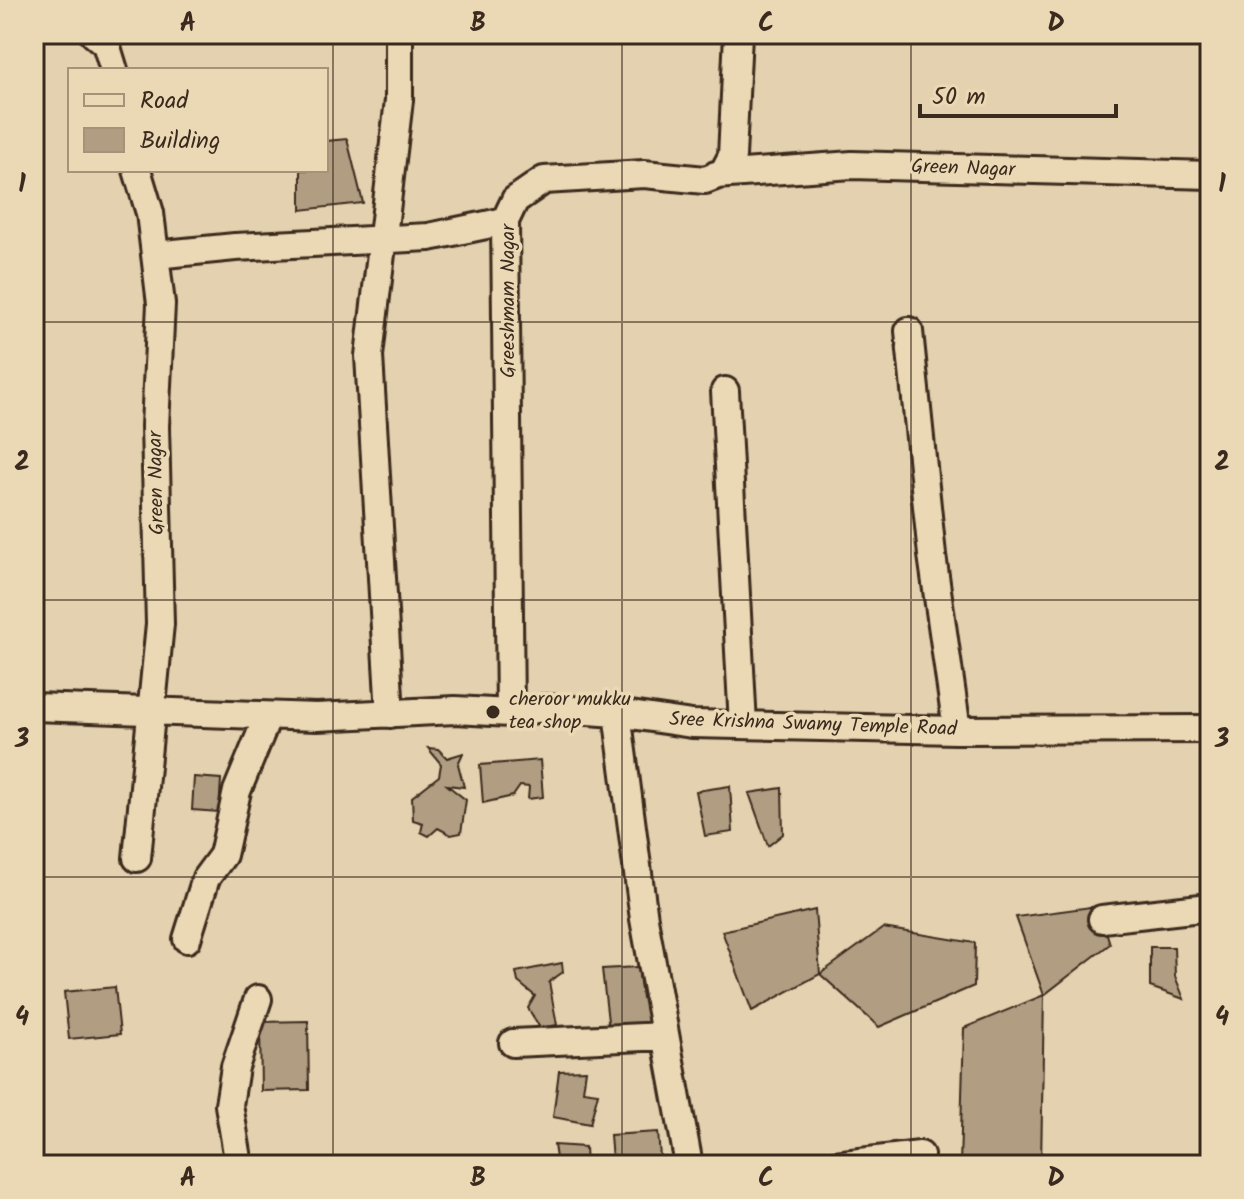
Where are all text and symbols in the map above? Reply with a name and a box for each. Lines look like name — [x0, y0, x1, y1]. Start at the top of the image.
text: A — [180, 3, 196, 45]
text: B — [470, 3, 486, 45]
text: C — [758, 3, 774, 45]
text: D — [1047, 3, 1065, 45]
legend — [68, 68, 328, 172]
scale bar — [920, 68, 1116, 118]
text: 50 m — [932, 78, 986, 117]
text: Road — [140, 82, 189, 121]
text: Building — [140, 122, 220, 161]
street label: Green Nagar — [910, 151, 1017, 187]
text: 1 — [18, 164, 26, 206]
text: 1 — [1218, 164, 1226, 206]
street label: Greeshmam Nagar — [493, 223, 525, 378]
street label: Green Nagar — [140, 429, 174, 535]
text: 2 — [14, 442, 30, 484]
text: 2 — [1214, 442, 1230, 484]
place label: cheroor mukku tea shop — [509, 684, 631, 739]
marker: cheroor mukku tea shop — [484, 703, 502, 721]
street label: Sree Krishna Swamy Temple Road — [669, 704, 958, 746]
text: 3 — [14, 719, 29, 761]
text: 3 — [1214, 719, 1229, 761]
text: 4 — [15, 997, 29, 1039]
text: 4 — [1215, 997, 1229, 1039]
text: A — [180, 1158, 196, 1199]
text: B — [470, 1158, 486, 1199]
text: C — [758, 1158, 774, 1199]
text: D — [1047, 1158, 1065, 1199]

